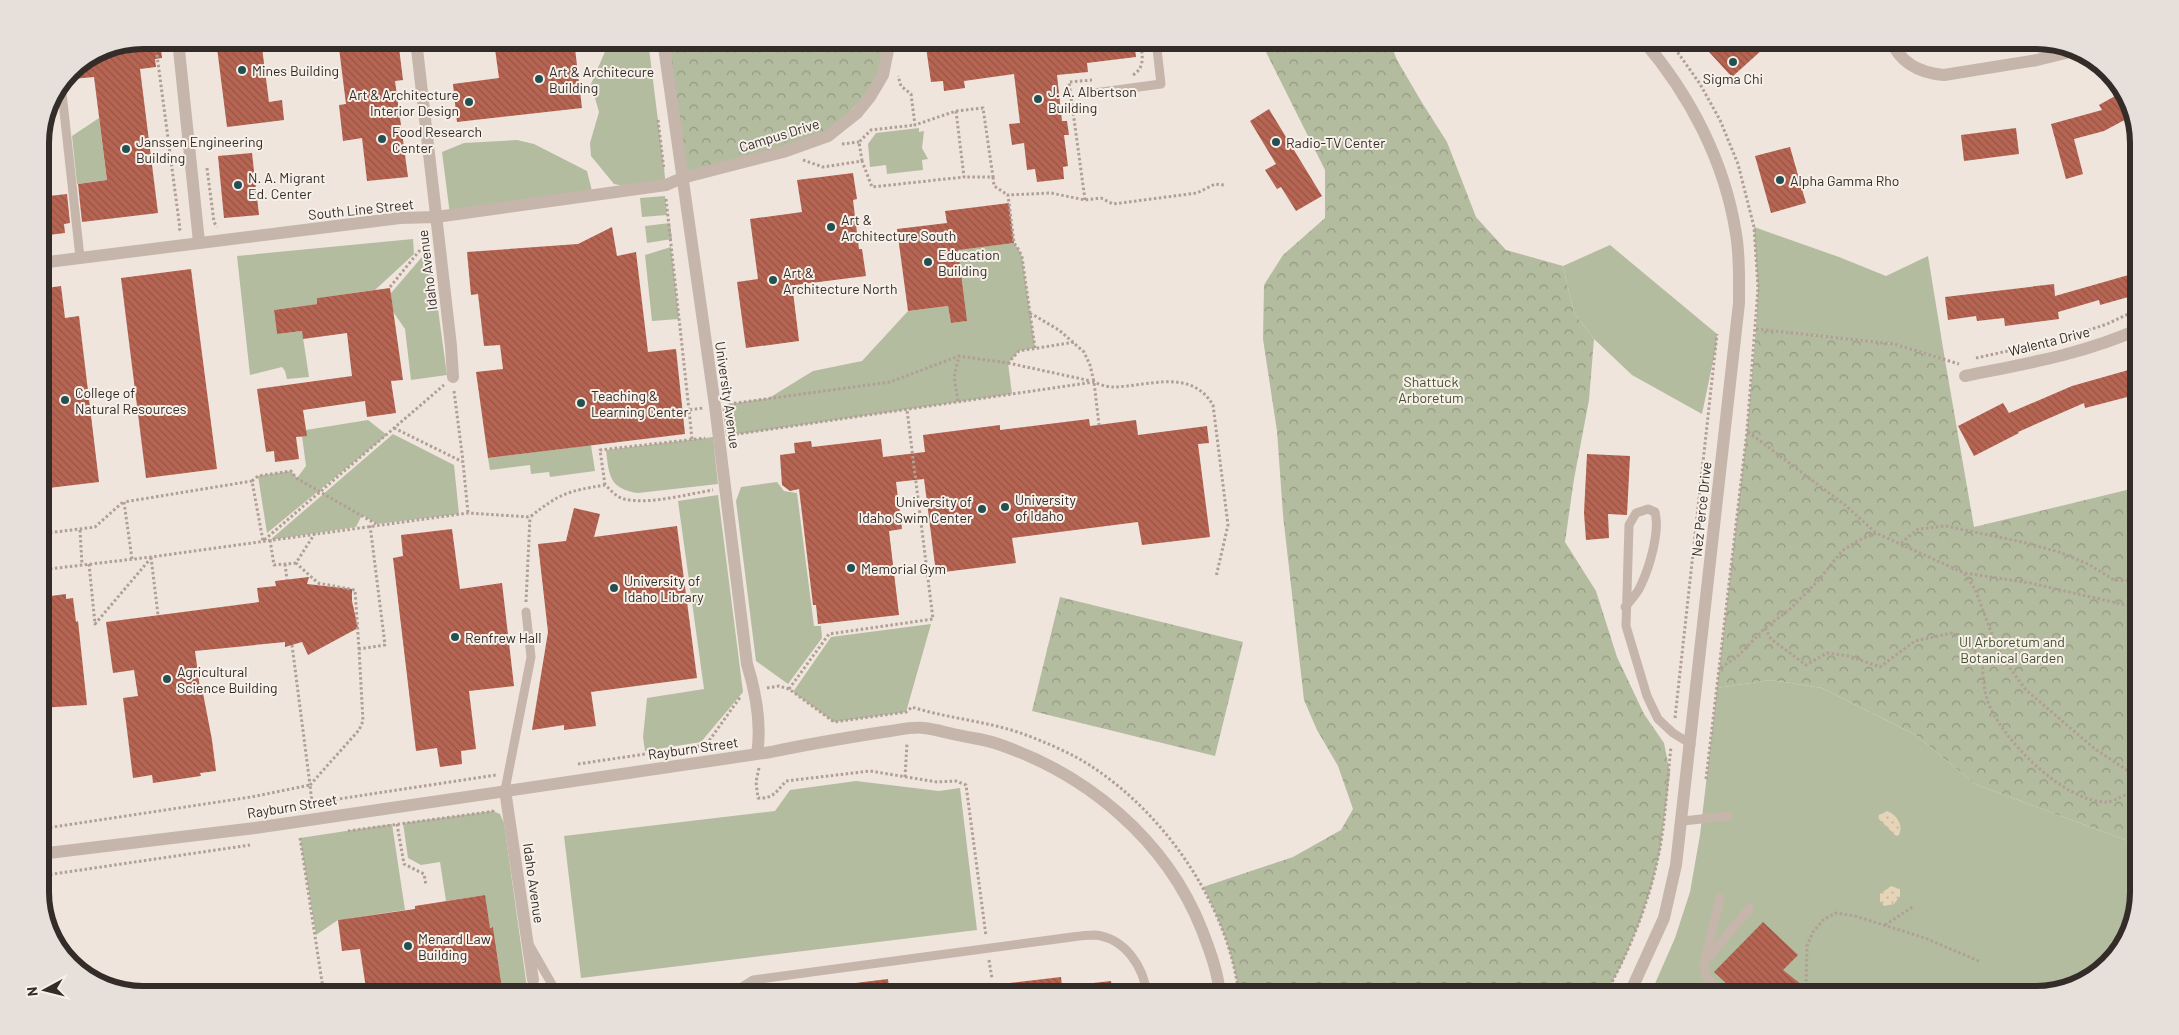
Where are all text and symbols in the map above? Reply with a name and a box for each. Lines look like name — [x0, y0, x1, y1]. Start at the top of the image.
marker: Sigma Chi — [1727, 56, 1739, 68]
place label: Mines Building — [252, 62, 339, 79]
place label: Art & Architecure Building — [549, 63, 654, 96]
marker: Mines Building — [236, 64, 248, 76]
place label: Sigma Chi — [1703, 70, 1763, 87]
marker: Art & Architecure Building — [533, 73, 545, 85]
place label: J. A. Albertson Building — [1048, 83, 1137, 116]
place label: Art & Architecture Interior Design — [349, 86, 459, 119]
marker: J. A. Albertson Building — [1032, 93, 1044, 105]
marker: Art & Architecture Interior Design — [463, 96, 475, 108]
street label: Campus Drive — [737, 115, 821, 155]
place label: Food Research Center — [392, 123, 482, 156]
place label: Janssen Engineering Building — [136, 133, 263, 166]
marker: Food Research Center — [376, 133, 388, 145]
place label: Radio-TV Center — [1286, 134, 1385, 151]
marker: Radio-TV Center — [1270, 136, 1282, 148]
marker: Janssen Engineering Building — [120, 143, 132, 155]
place label: N. A. Migrant Ed. Center — [248, 169, 325, 202]
place label: Alpha Gamma Rho — [1790, 172, 1899, 189]
marker: Alpha Gamma Rho — [1774, 174, 1786, 186]
marker: N. A. Migrant Ed. Center — [232, 179, 244, 191]
street label: South Line Street — [307, 195, 415, 223]
place label: Art & Architecture South — [841, 211, 956, 244]
marker: Art & Architecture South — [825, 221, 837, 233]
street label: Idaho Avenue — [414, 229, 440, 311]
place label: Education Building — [938, 246, 1000, 279]
marker: Education Building — [922, 256, 934, 268]
place label: Art & Architecture North — [783, 264, 897, 297]
marker: Art & Architecture North — [767, 274, 779, 286]
street label: Walenta Drive — [2007, 323, 2091, 359]
street label: University Avenue — [712, 340, 744, 450]
park label: Shattuck Arboretum — [1398, 373, 1464, 406]
place label: College of Natural Resources — [75, 384, 187, 417]
place label: Teaching & Learning Center — [591, 387, 688, 420]
marker: College of Natural Resources — [59, 394, 71, 406]
marker: Teaching & Learning Center — [575, 397, 587, 409]
street label: Nez Perce Drive — [1688, 461, 1714, 557]
place label: University of Idaho — [1015, 491, 1077, 524]
place label: University of Idaho Swim Center — [859, 493, 972, 526]
marker: University of Idaho — [999, 501, 1011, 513]
marker: University of Idaho Swim Center — [976, 503, 988, 515]
place label: Memorial Gym — [861, 560, 946, 577]
marker: Memorial Gym — [845, 562, 857, 574]
place label: University of Idaho Library — [624, 572, 704, 605]
marker: University of Idaho Library — [608, 582, 620, 594]
place label: Renfrew Hall — [465, 629, 541, 646]
marker: Renfrew Hall — [449, 631, 461, 643]
park label: UI Arboretum and Botanical Garden — [1959, 633, 2065, 666]
place label: Agricultural Science Building — [177, 663, 278, 696]
marker: Agricultural Science Building — [161, 673, 173, 685]
street label: Rayburn Street — [647, 733, 739, 763]
street label: Rayburn Street — [246, 790, 338, 822]
street label: Idaho Avenue — [520, 842, 548, 924]
place label: Menard Law Building — [418, 930, 491, 963]
marker: Menard Law Building — [402, 940, 414, 952]
north arrow — [20, 965, 70, 1015]
text: N — [23, 986, 41, 997]

